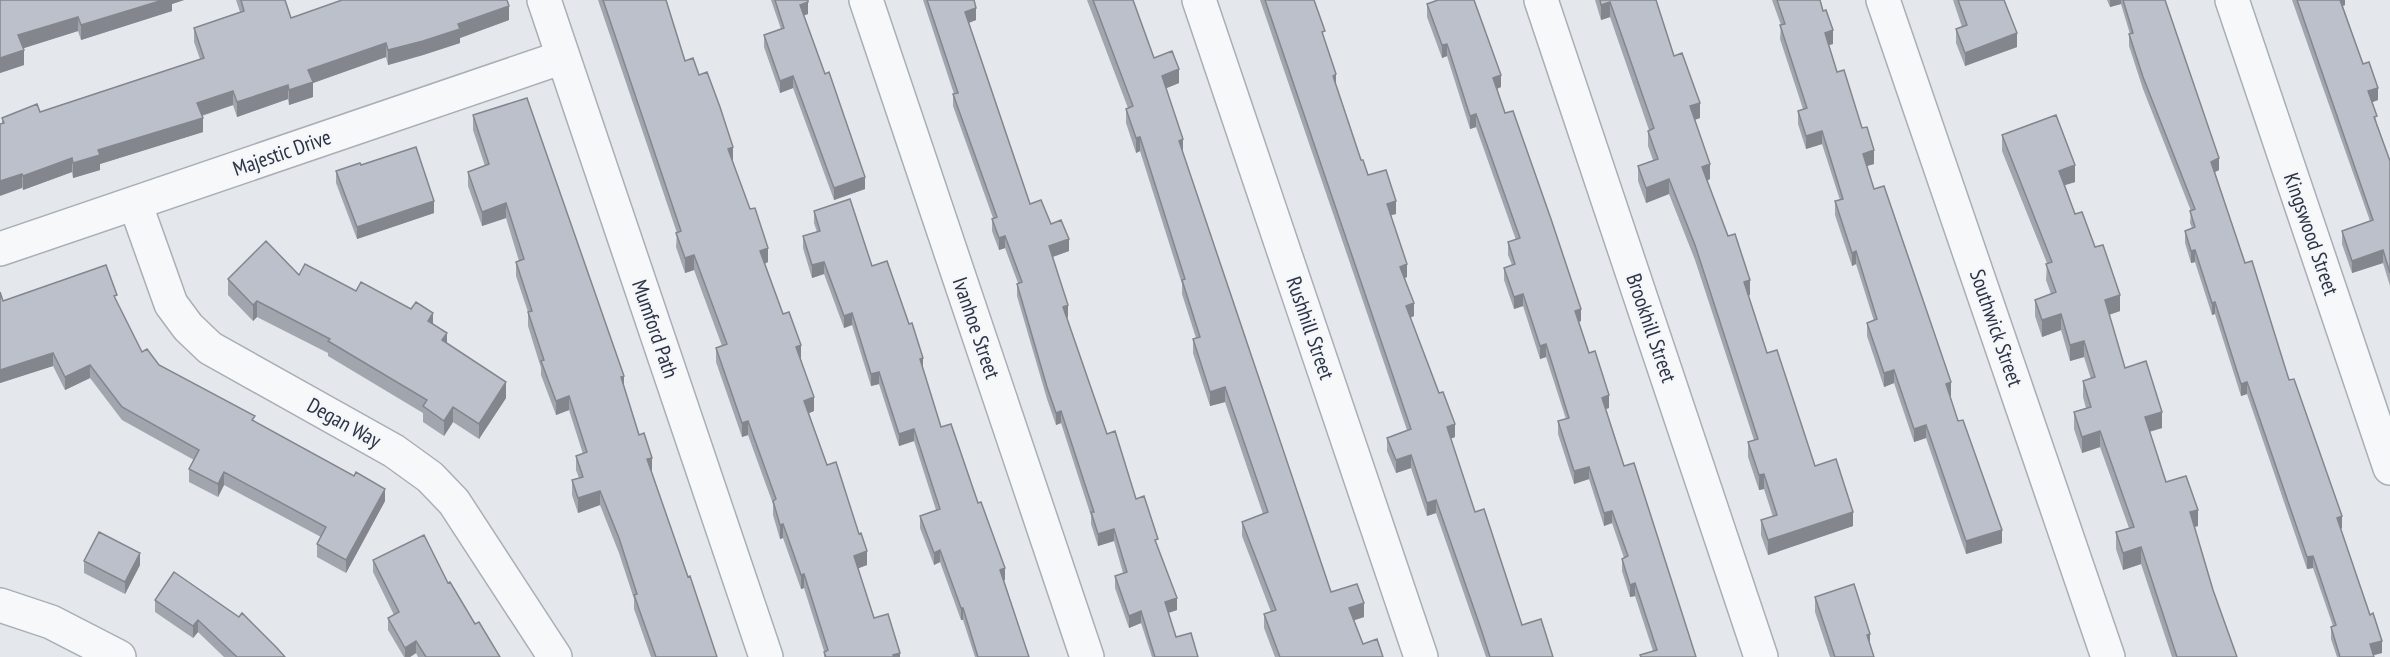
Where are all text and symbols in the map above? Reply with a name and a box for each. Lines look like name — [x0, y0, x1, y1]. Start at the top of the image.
street label: Majestic Drive — [229, 123, 334, 182]
street label: Kingswood Street — [2278, 169, 2345, 299]
street label: Southwick Street — [1964, 266, 2029, 390]
street label: Brookhill Street — [1620, 270, 1683, 386]
street label: Rushhill Street — [1280, 273, 1341, 383]
street label: Ivanhoe Street — [947, 274, 1006, 382]
street label: Mumford Path — [626, 276, 685, 381]
street label: Degan Way — [303, 391, 386, 454]

